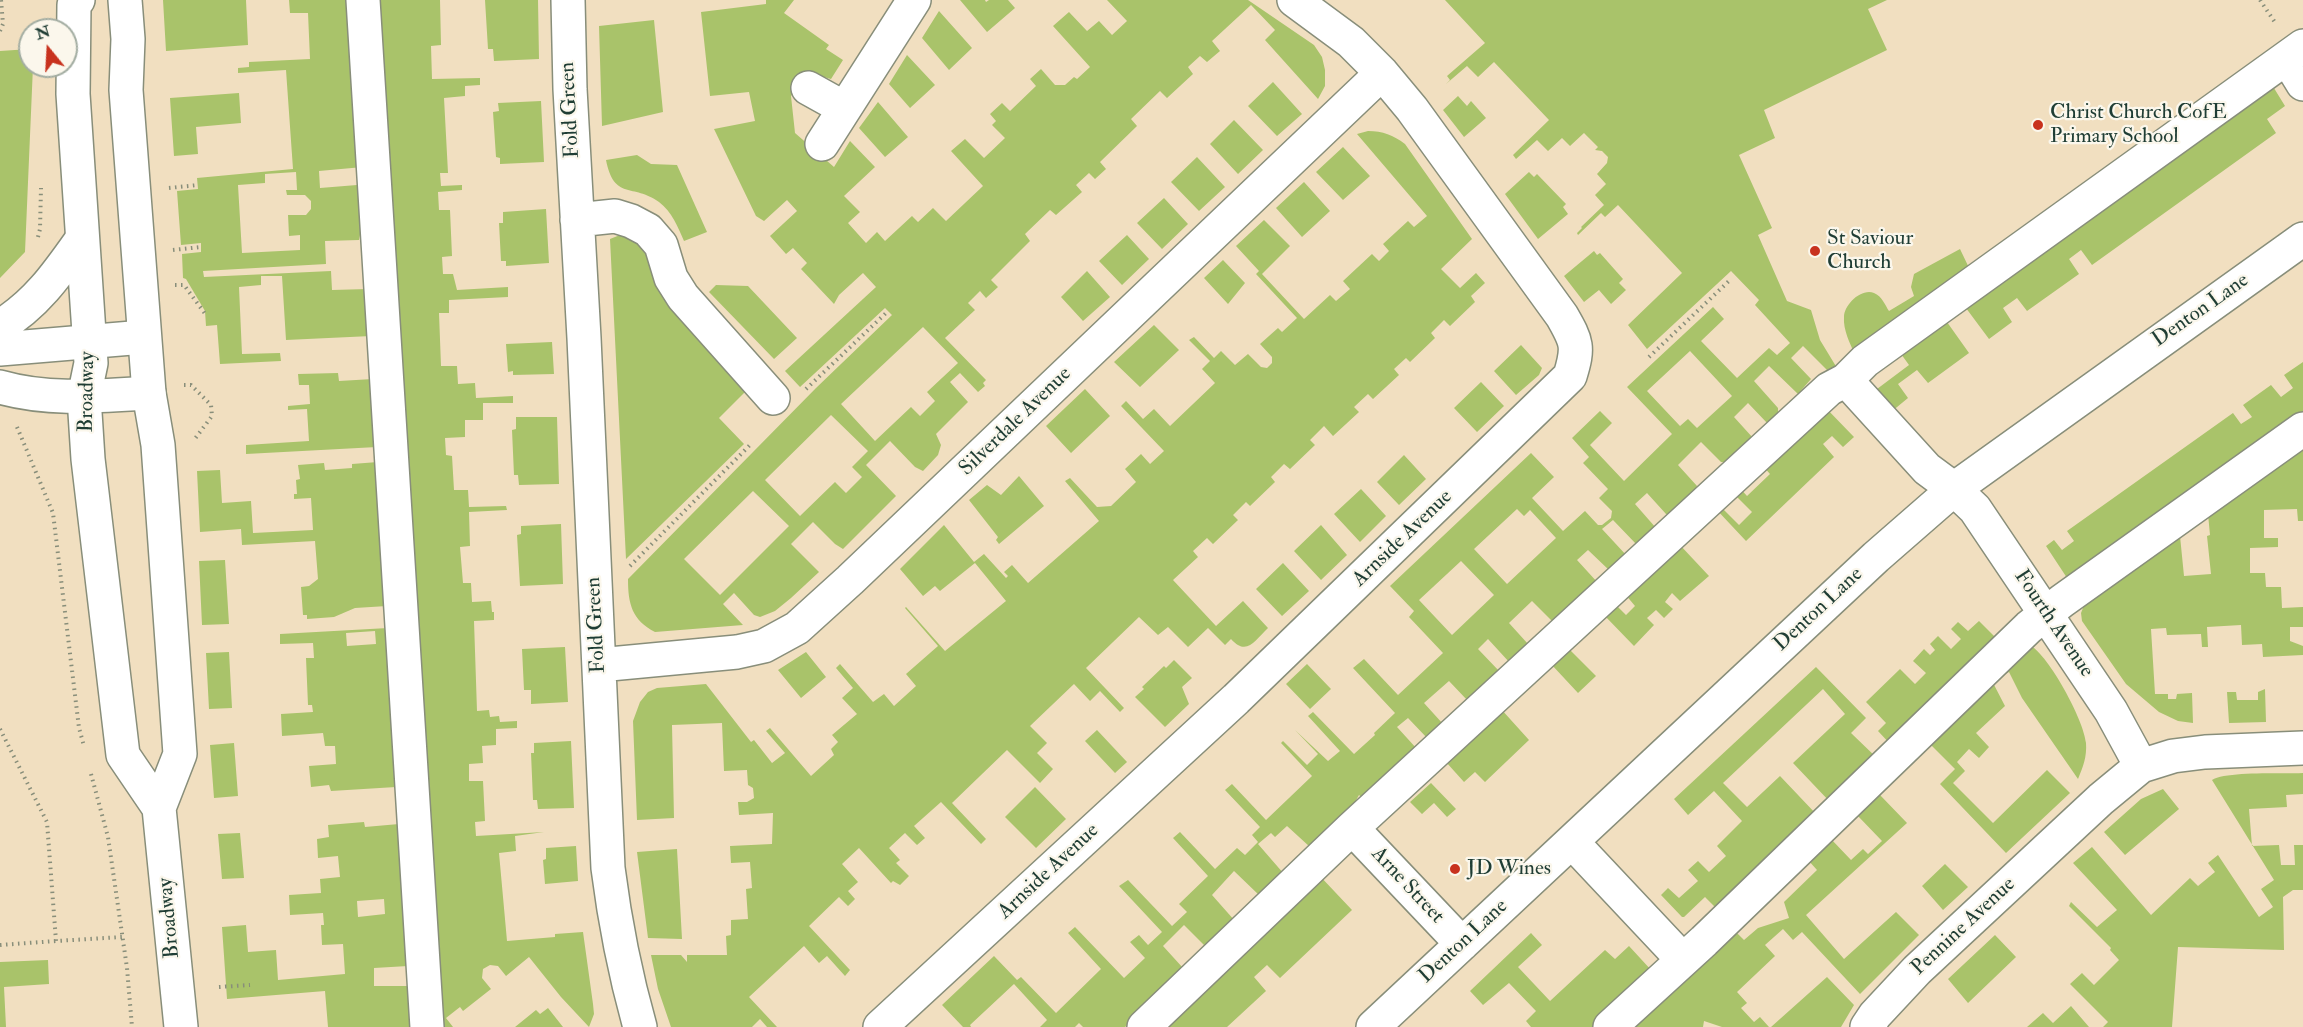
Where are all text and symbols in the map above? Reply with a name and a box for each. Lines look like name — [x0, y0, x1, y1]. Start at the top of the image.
north arrow — [18, 18, 78, 78]
text: N — [33, 21, 53, 45]
street label: Fold Green — [556, 61, 586, 159]
place label: Christ Church CofE Primary School — [2050, 100, 2227, 150]
marker: Christ Church CofE Primary School — [2031, 118, 2045, 132]
place label: St Saviour Church — [1827, 226, 1913, 276]
marker: St Saviour Church — [1808, 244, 1822, 258]
street label: Denton Lane — [2148, 269, 2254, 353]
street label: Broadway — [75, 351, 101, 433]
street label: Silverdale Avenue — [955, 362, 1077, 482]
street label: Arnside Avenue — [1348, 485, 1458, 593]
street label: Denton Lane — [1769, 563, 1869, 657]
street label: Fourth Avenue — [2008, 565, 2098, 683]
street label: Fold Green — [582, 576, 612, 674]
street label: Arnside Avenue — [993, 819, 1105, 925]
street label: Arne Street — [1365, 842, 1449, 930]
place label: JD Wines — [1467, 856, 1551, 882]
marker: JD Wines — [1448, 862, 1462, 876]
street label: Pennine Avenue — [1907, 873, 2021, 981]
street label: Broadway — [154, 877, 186, 959]
street label: Denton Lane — [1414, 895, 1514, 989]

